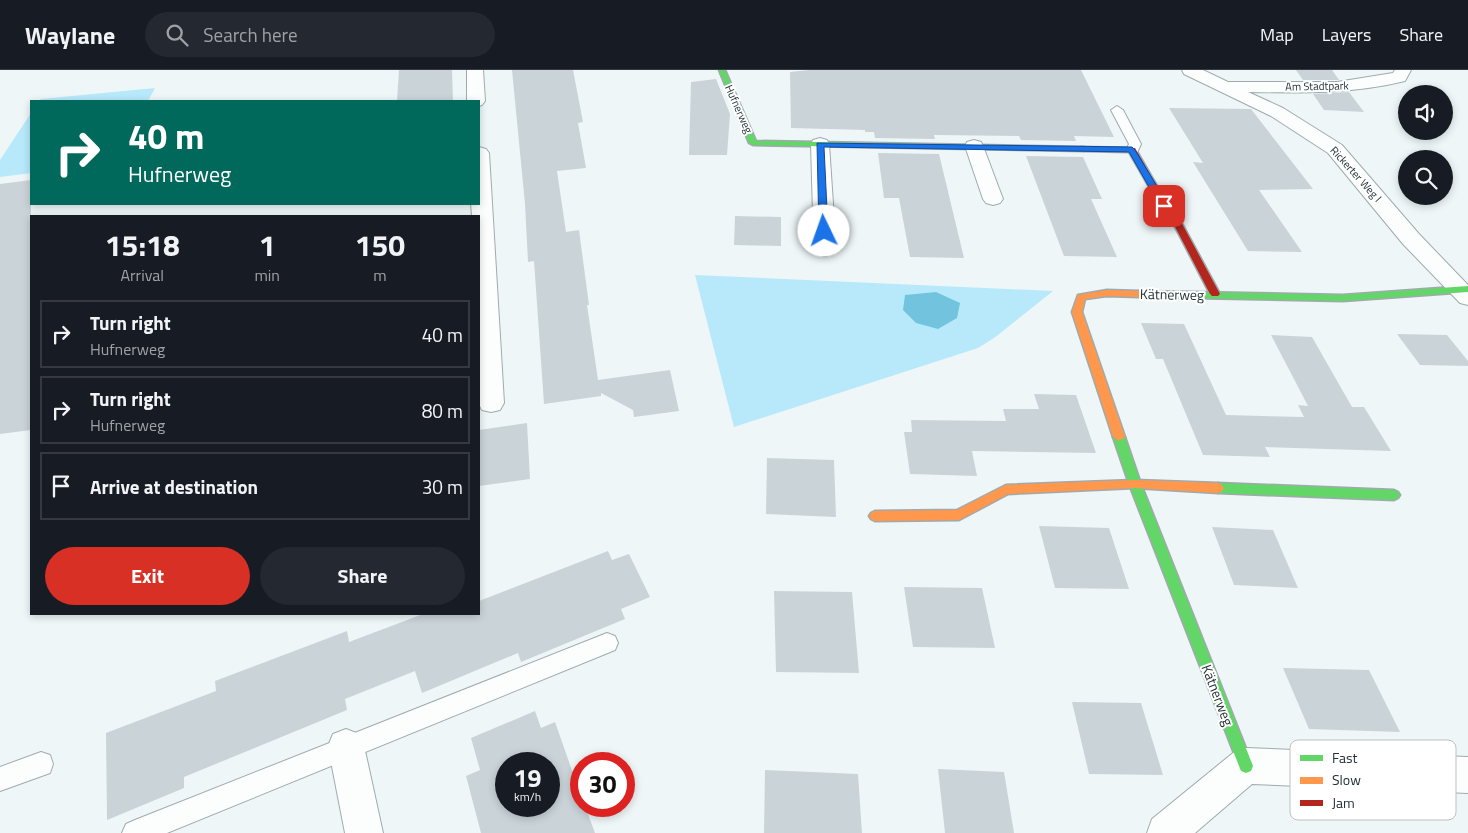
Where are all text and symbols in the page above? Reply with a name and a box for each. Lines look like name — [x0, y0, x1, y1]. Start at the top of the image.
search box — [145, 12, 495, 57]
text: Waylane — [25, 17, 115, 53]
text: Search here — [203, 20, 298, 49]
icon: search — [163, 21, 191, 49]
text: Map — [1260, 21, 1294, 48]
text: Layers — [1322, 21, 1371, 48]
text: Share — [1399, 21, 1443, 48]
street label: Am Stadtpark — [1285, 77, 1350, 95]
street label: Hufnerweg — [721, 82, 757, 136]
map controls — [1398, 85, 1453, 205]
button: sound — [1398, 85, 1453, 140]
text: 40 m — [128, 109, 204, 163]
icon: right — [45, 120, 110, 185]
street label: Rickerter Weg I — [1327, 143, 1385, 205]
button: search — [1398, 150, 1453, 205]
text: Hufnerweg — [128, 157, 231, 191]
pin — [1143, 185, 1185, 227]
icon: arrive — [1150, 192, 1178, 220]
position arrow — [797, 204, 849, 256]
text: 15:18 — [105, 222, 180, 268]
text: 1 — [259, 222, 276, 268]
text: 150 — [355, 222, 405, 268]
text: Arrival — [121, 263, 164, 287]
text: min — [254, 263, 280, 287]
text: m — [373, 263, 387, 287]
street label: Kätnerweg — [1140, 283, 1204, 305]
text: Turn right — [90, 308, 171, 337]
icon: right — [47, 320, 75, 348]
text: 40 m — [422, 320, 463, 349]
text: Hufnerweg — [90, 337, 165, 361]
text: Turn right — [90, 384, 171, 413]
icon: right — [47, 396, 75, 424]
text: 80 m — [422, 396, 463, 425]
text: Hufnerweg — [90, 413, 165, 437]
icon: arrive — [47, 472, 75, 500]
text: Arrive at destination — [90, 472, 258, 501]
text: 30 m — [422, 472, 463, 501]
button: Exit — [45, 547, 250, 605]
button: Share — [260, 547, 465, 605]
street label: Kätnerweg — [1197, 661, 1239, 729]
legend — [1290, 740, 1456, 820]
text: Fast — [1332, 747, 1357, 768]
speed limit sign: 30 — [570, 752, 635, 817]
text: 19 — [513, 759, 542, 797]
text: Slow — [1332, 769, 1361, 790]
text: km/h — [514, 787, 541, 806]
text: Jam — [1332, 792, 1355, 813]

